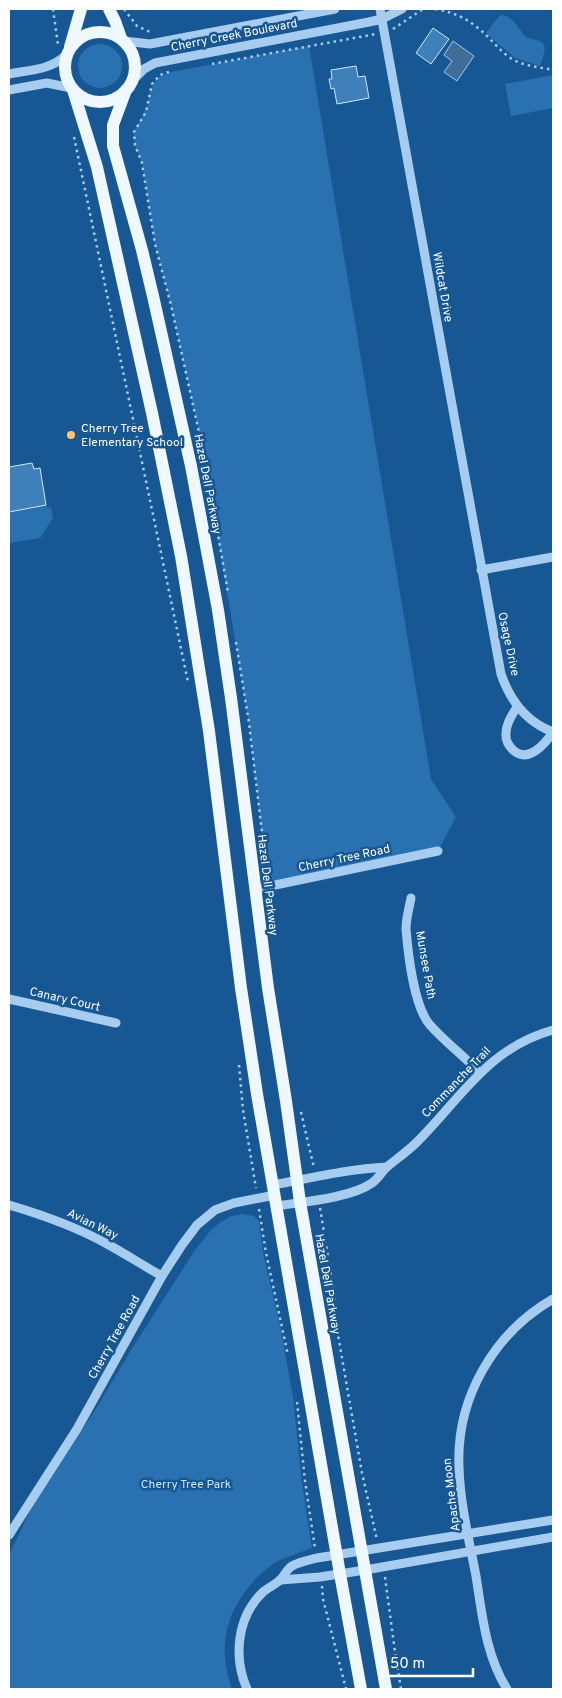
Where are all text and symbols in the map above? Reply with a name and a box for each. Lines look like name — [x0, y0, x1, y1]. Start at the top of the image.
street label: Cherry Creek Boulevard — [170, 16, 299, 56]
street label: Wildcat Drive — [428, 251, 456, 323]
place label: Cherry Tree Elementary School — [81, 421, 183, 451]
marker: Cherry Tree Elementary School — [65, 429, 77, 441]
street label: Hazel Dell Parkway — [189, 433, 225, 536]
street label: Osage Drive — [493, 611, 523, 678]
street label: Hazel Dell Parkway — [253, 834, 281, 937]
street label: Cherry Tree Road — [297, 841, 392, 877]
street label: Munsee Path — [411, 930, 439, 1001]
street label: Canary Court — [28, 984, 102, 1016]
street label: Commanche Trail — [419, 1044, 495, 1122]
street label: Avian Way — [64, 1206, 121, 1244]
street label: Hazel Dell Parkway — [310, 1233, 344, 1336]
street label: Cherry Tree Road — [85, 1293, 145, 1382]
street label: Apache Moon — [440, 1457, 464, 1532]
park label: Cherry Tree Park — [141, 1477, 231, 1493]
scale bar — [382, 1646, 473, 1678]
text: 50 m — [390, 1655, 425, 1674]

